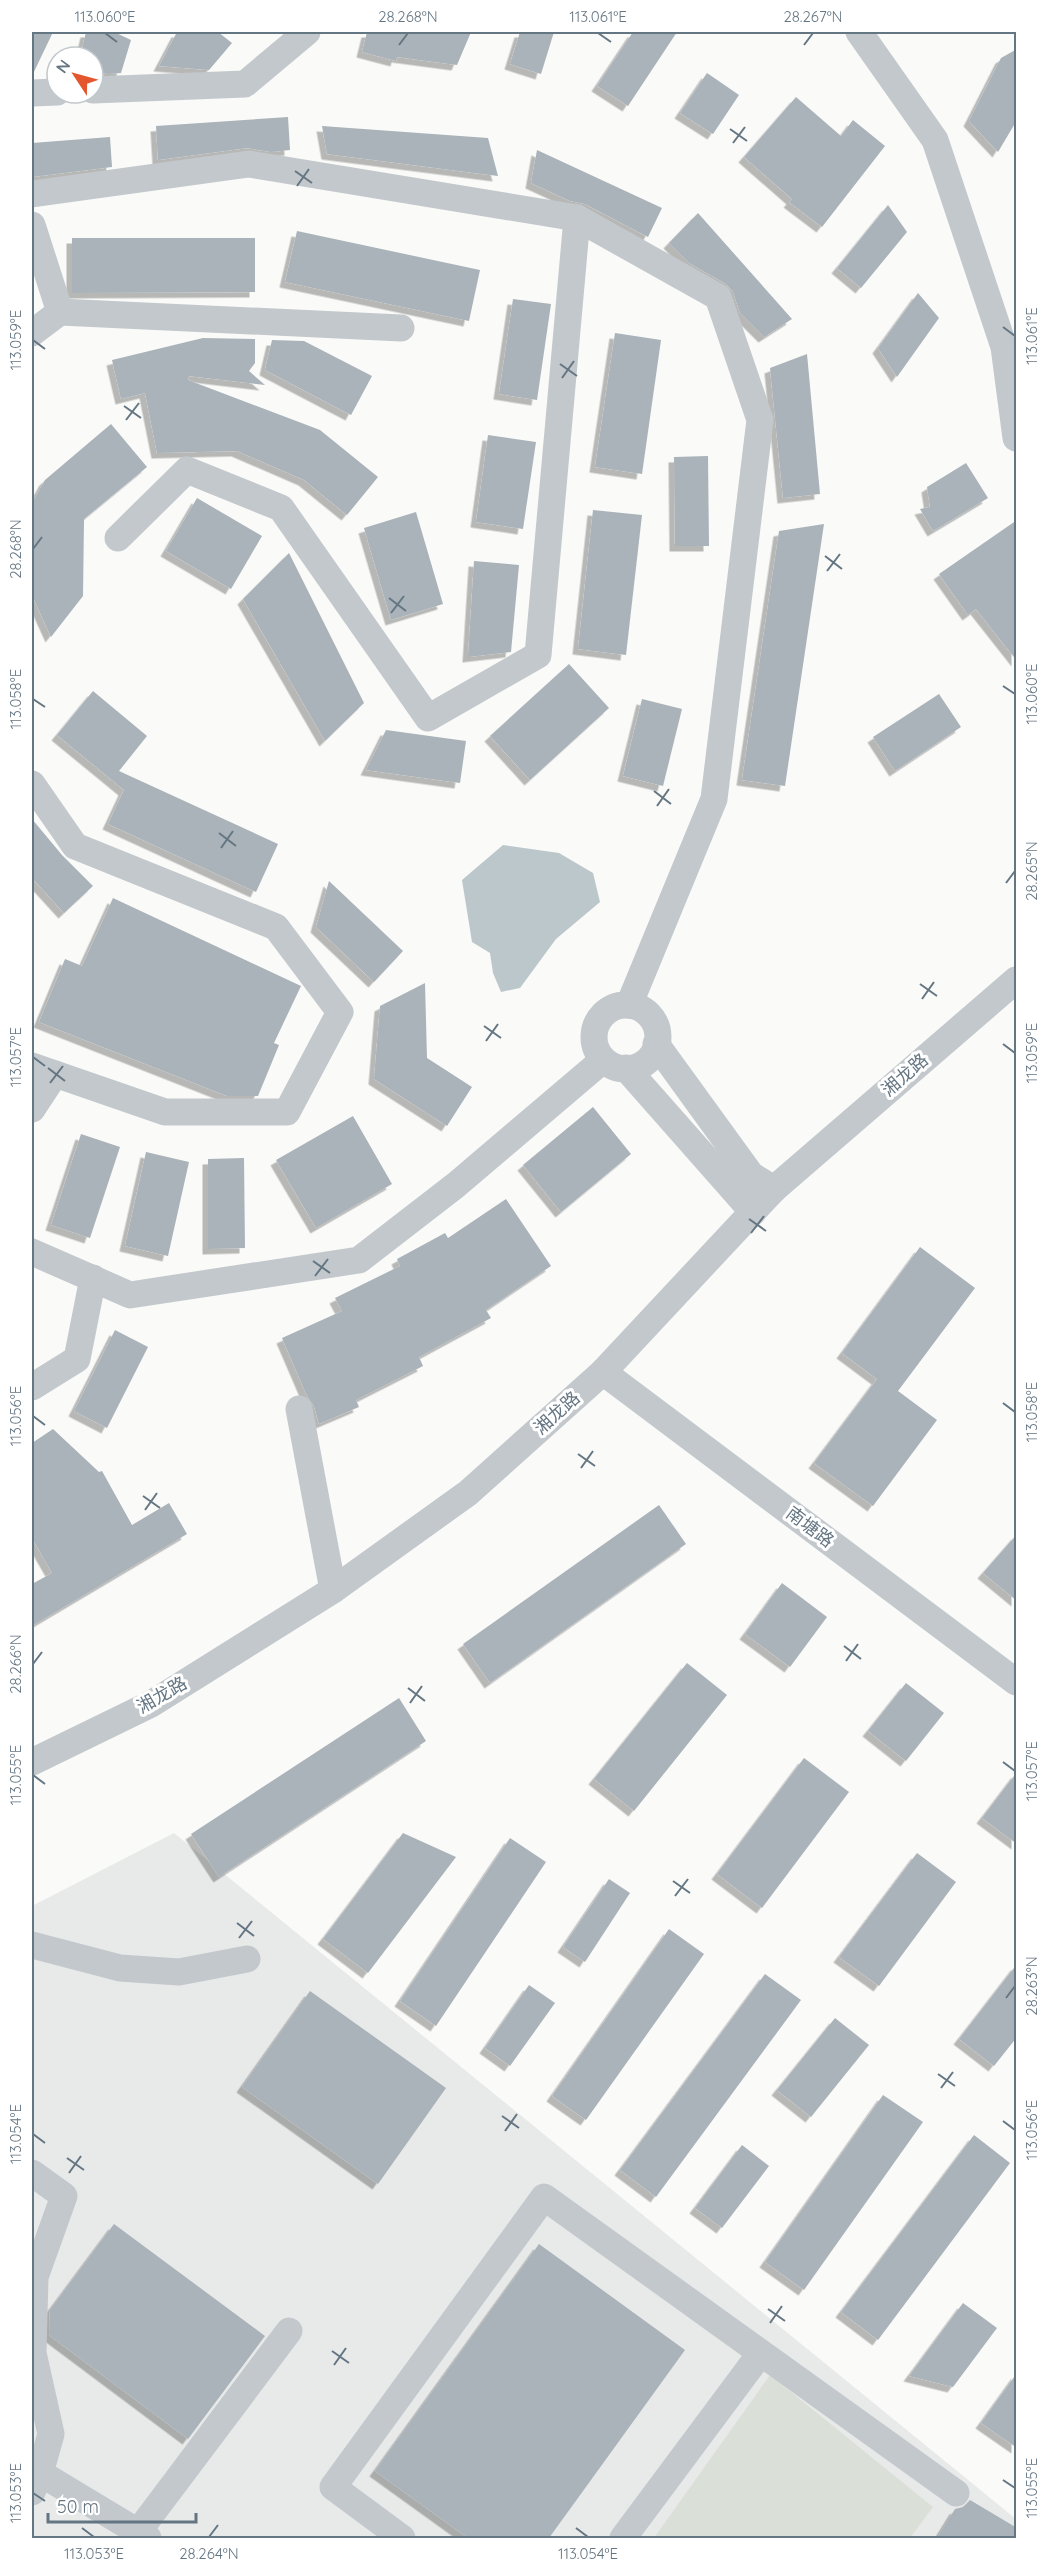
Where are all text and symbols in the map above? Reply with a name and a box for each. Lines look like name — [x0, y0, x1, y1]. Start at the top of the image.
text: 113.060°E — [74, 7, 136, 26]
text: 28.268°N — [378, 7, 438, 26]
text: 113.061°E — [569, 7, 627, 26]
text: 28.267°N — [783, 7, 843, 26]
north arrow — [45, 45, 105, 105]
text: N — [51, 56, 74, 77]
text: 113.061°E — [1022, 307, 1041, 365]
text: 113.059°E — [6, 310, 25, 370]
text: 28.268°N — [6, 519, 25, 579]
text: 113.060°E — [1022, 663, 1041, 725]
text: 113.058°E — [6, 669, 25, 729]
text: 28.265°N — [1022, 841, 1041, 901]
text: 113.059°E — [1022, 1023, 1041, 1083]
text: 113.057°E — [6, 1027, 25, 1087]
street label: 湘龙路 — [877, 1048, 933, 1101]
text: 113.058°E — [1022, 1382, 1041, 1442]
text: 113.056°E — [6, 1386, 25, 1446]
street label: 湘龙路 — [529, 1386, 584, 1439]
street label: 南塘路 — [782, 1501, 839, 1552]
text: 28.266°N — [6, 1634, 25, 1694]
street label: 湘龙路 — [133, 1671, 191, 1718]
text: 113.057°E — [1022, 1741, 1041, 1801]
text: 113.055°E — [6, 1745, 25, 1805]
text: 28.263°N — [1022, 1956, 1041, 2016]
text: 113.056°E — [1022, 2100, 1041, 2160]
text: 113.054°E — [6, 2104, 25, 2164]
text: 113.055°E — [1022, 2458, 1041, 2518]
text: 113.053°E — [6, 2463, 25, 2523]
scale bar — [48, 2486, 196, 2524]
text: 50 m — [57, 2495, 99, 2518]
text: 113.053°E — [64, 2544, 124, 2563]
text: 28.264°N — [179, 2544, 239, 2563]
text: 113.054°E — [558, 2544, 618, 2563]

